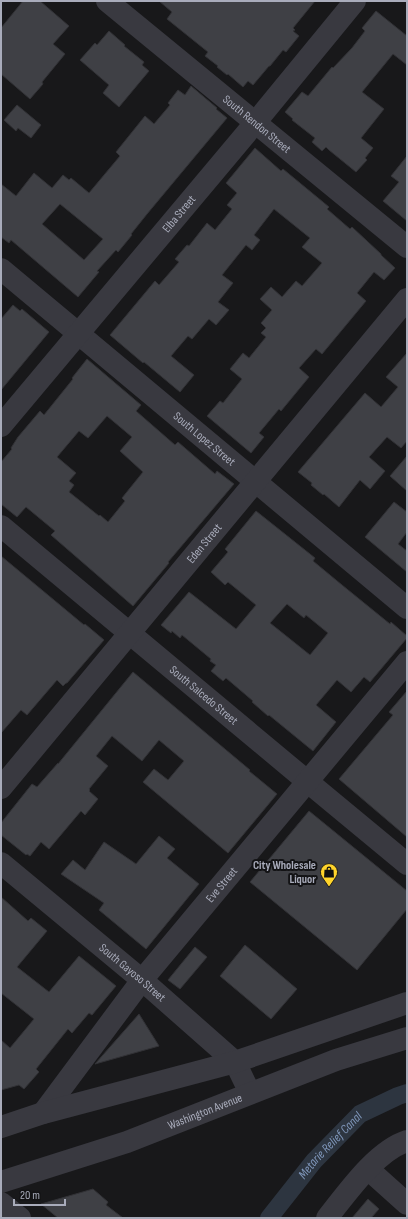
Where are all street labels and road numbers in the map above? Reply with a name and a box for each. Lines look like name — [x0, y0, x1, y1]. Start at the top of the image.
street label: South Rendon Street — [220, 92, 294, 157]
street label: Elba Street — [159, 192, 199, 235]
street label: South Lopez Street — [170, 409, 239, 469]
street label: Eden Street — [183, 520, 225, 566]
street label: South Salcedo Street — [166, 662, 241, 728]
street label: Eve Street — [202, 864, 241, 905]
street label: South Gayoso Street — [96, 940, 169, 1005]
street label: Washington Avenue — [166, 1090, 245, 1133]

